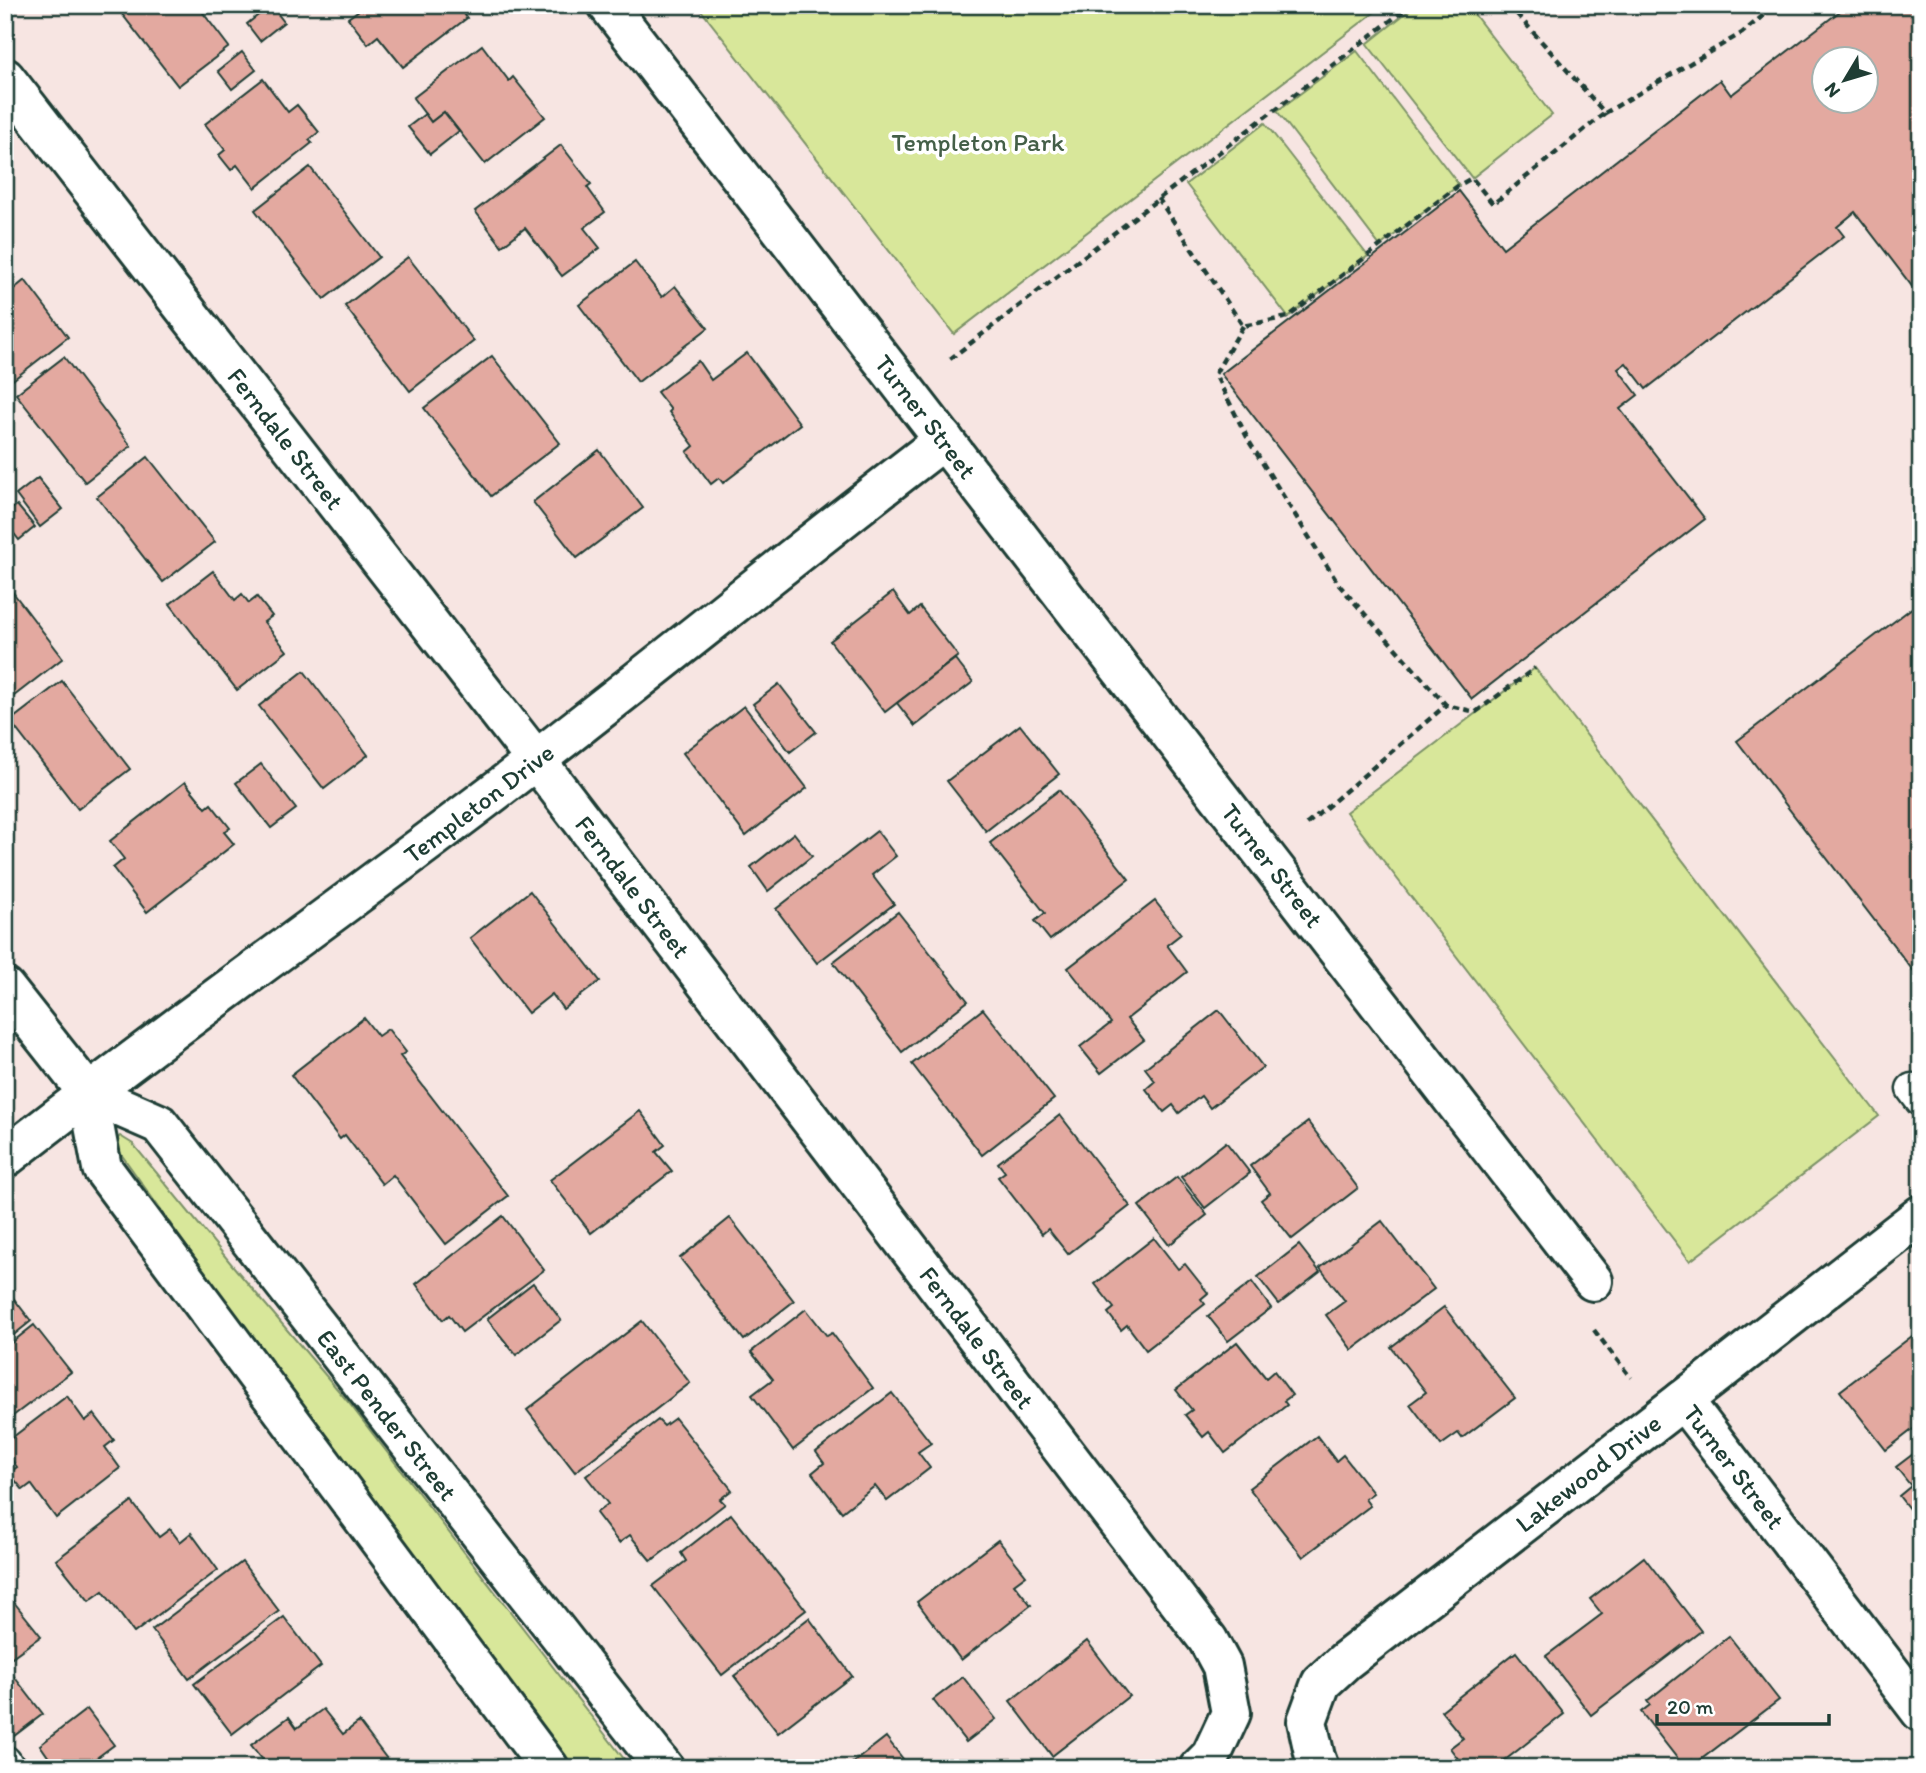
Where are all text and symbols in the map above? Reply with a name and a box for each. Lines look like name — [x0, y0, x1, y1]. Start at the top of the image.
north arrow — [1811, 46, 1881, 116]
text: N — [1819, 78, 1845, 102]
park label: Templeton Park — [892, 126, 1065, 158]
street label: Turner Street — [868, 348, 984, 485]
street label: Ferndale Street — [221, 361, 351, 516]
street label: Templeton Drive — [397, 736, 560, 870]
street label: Turner Street — [1214, 797, 1330, 934]
street label: Ferndale Street — [568, 809, 698, 965]
street label: Ferndale Street — [912, 1260, 1042, 1415]
street label: East Pender Street — [310, 1323, 464, 1507]
street label: Turner Street — [1676, 1398, 1792, 1536]
street label: Lakewood Drive — [1509, 1407, 1668, 1539]
scale bar — [1657, 1682, 1828, 1726]
text: 20 m — [1667, 1694, 1714, 1719]

